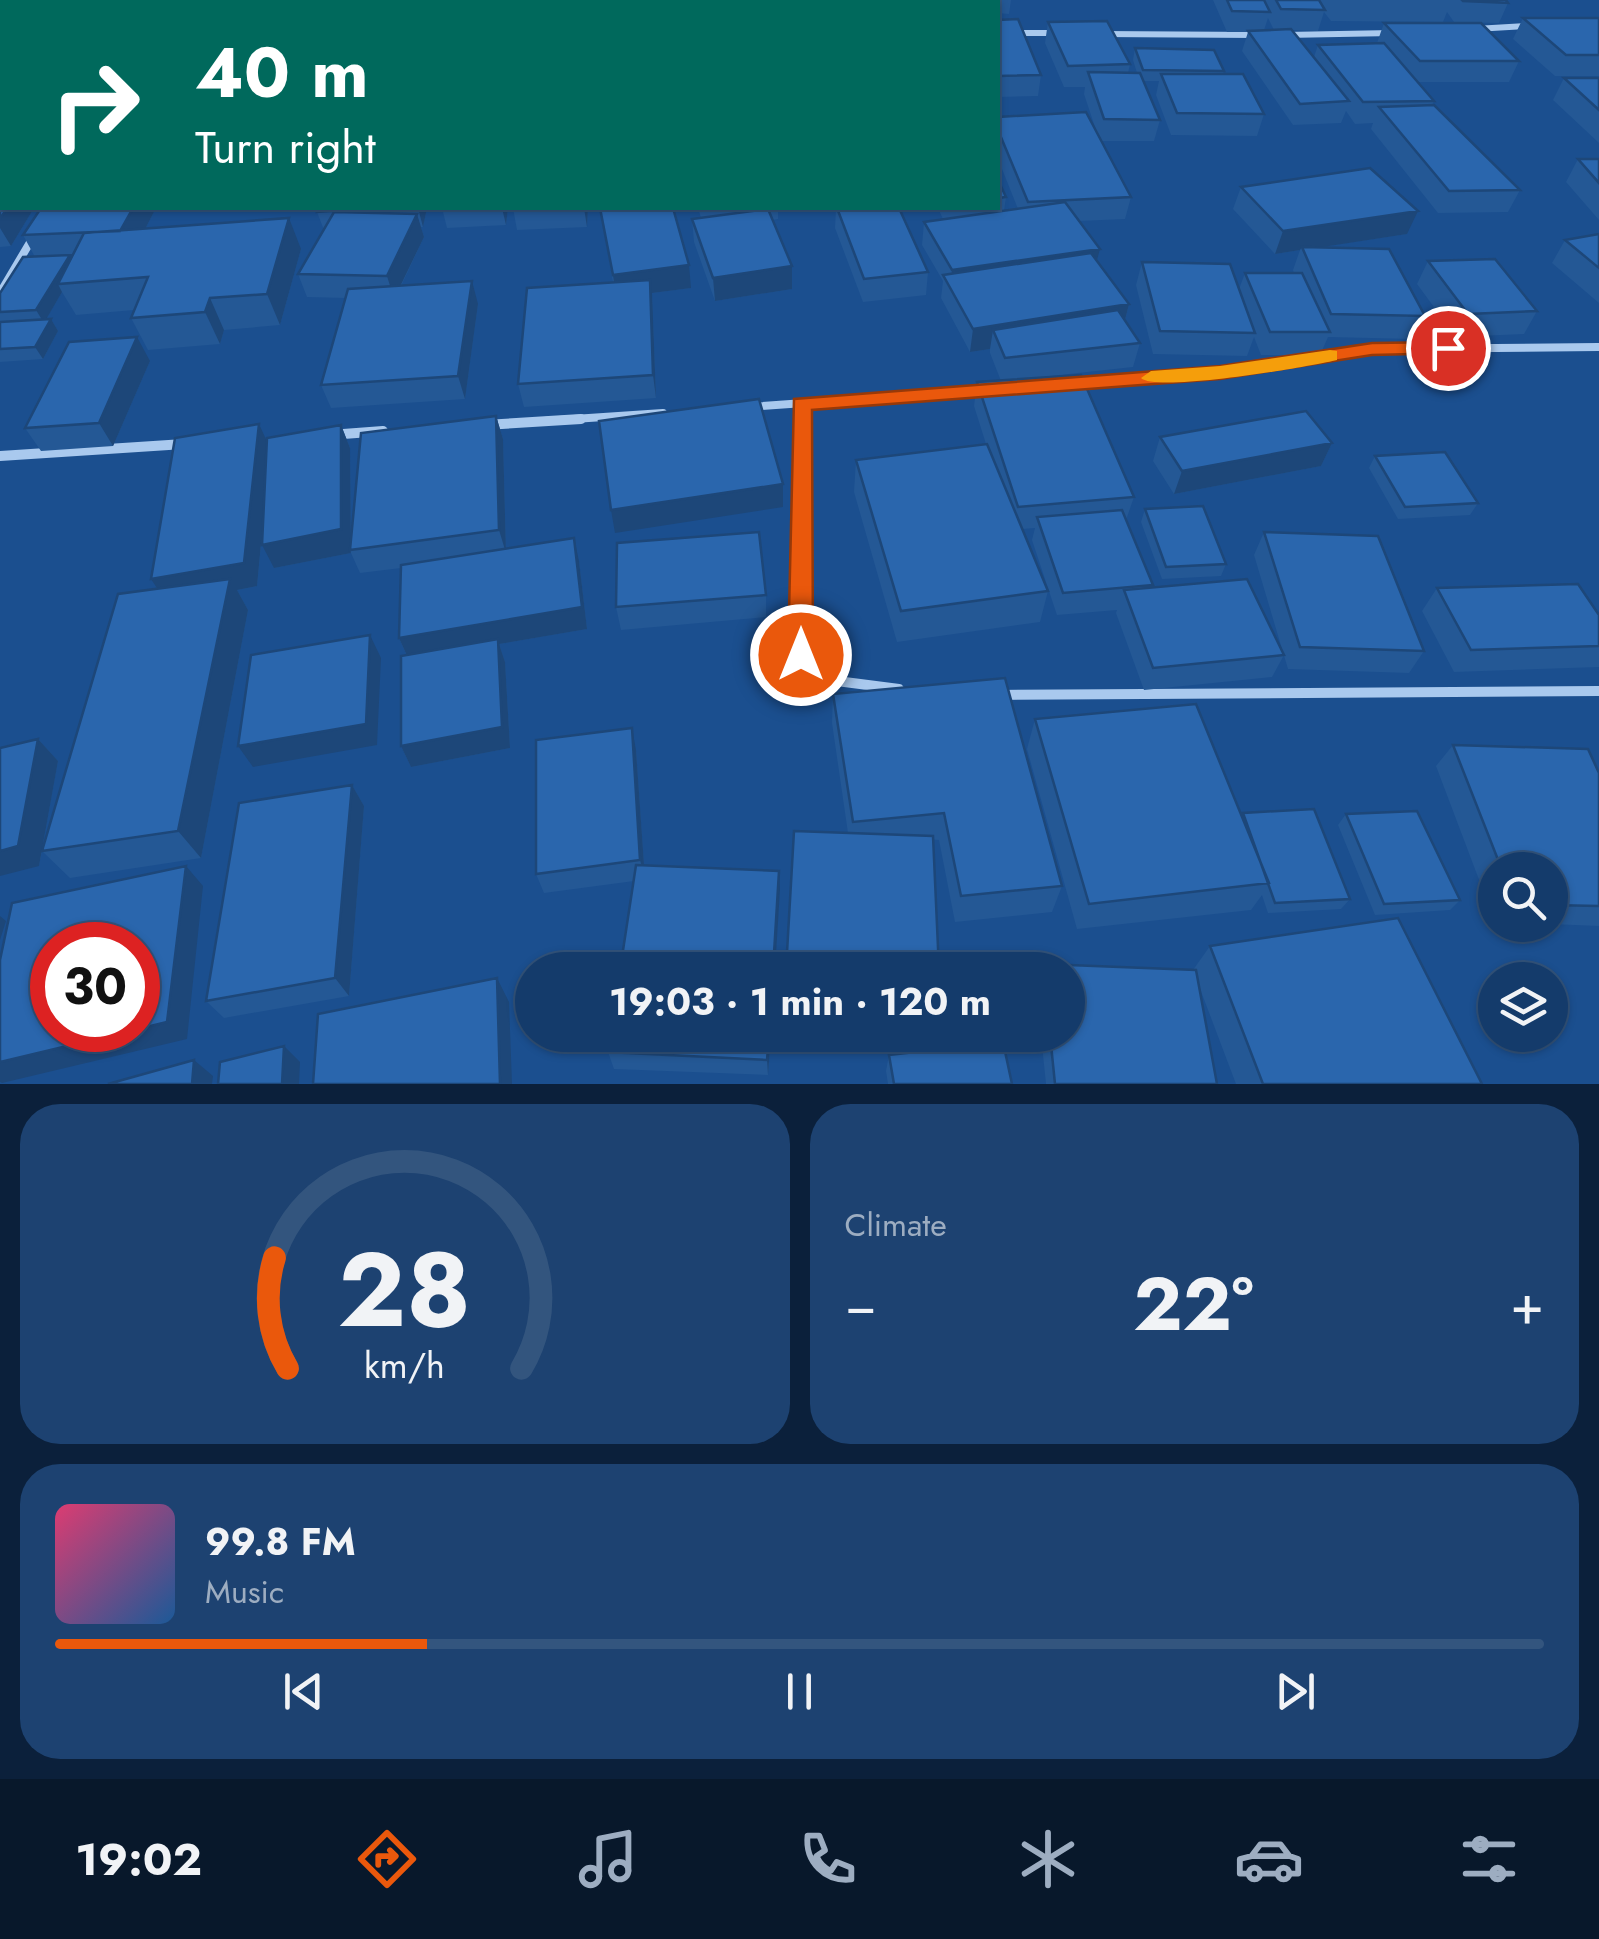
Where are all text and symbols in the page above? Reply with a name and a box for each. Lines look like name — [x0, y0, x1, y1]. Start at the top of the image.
text: 40 m — [195, 22, 369, 123]
icon: right — [30, 40, 160, 170]
text: Turn right — [195, 115, 376, 180]
pin — [1406, 306, 1491, 391]
icon: arrive — [1421, 321, 1476, 376]
position arrow — [749, 603, 853, 707]
map controls — [1478, 852, 1568, 1052]
button: search — [1478, 852, 1568, 942]
speed limit sign: 30 — [30, 922, 160, 1052]
button: layers — [1478, 962, 1568, 1052]
text: 19:03 · 1 min · 120 m — [609, 974, 991, 1029]
text: Climate — [845, 1202, 947, 1248]
text: 28 — [338, 1215, 471, 1365]
text: 22° — [1133, 1250, 1254, 1358]
text: − — [845, 1265, 877, 1345]
text: + — [1510, 1265, 1544, 1345]
text: km/h — [364, 1340, 445, 1391]
text: 99.8 FM — [205, 1514, 356, 1569]
text: Music — [205, 1569, 284, 1615]
icon: previous — [276, 1664, 331, 1719]
icon: pause — [772, 1664, 827, 1719]
icon: next — [1268, 1664, 1323, 1719]
icon: directions — [352, 1824, 422, 1894]
icon: music — [573, 1824, 643, 1894]
icon: phone — [793, 1824, 863, 1894]
icon: climate — [1013, 1824, 1083, 1894]
icon: car — [1234, 1824, 1304, 1894]
icon: filters — [1454, 1824, 1524, 1894]
text: 19:02 — [75, 1827, 202, 1892]

